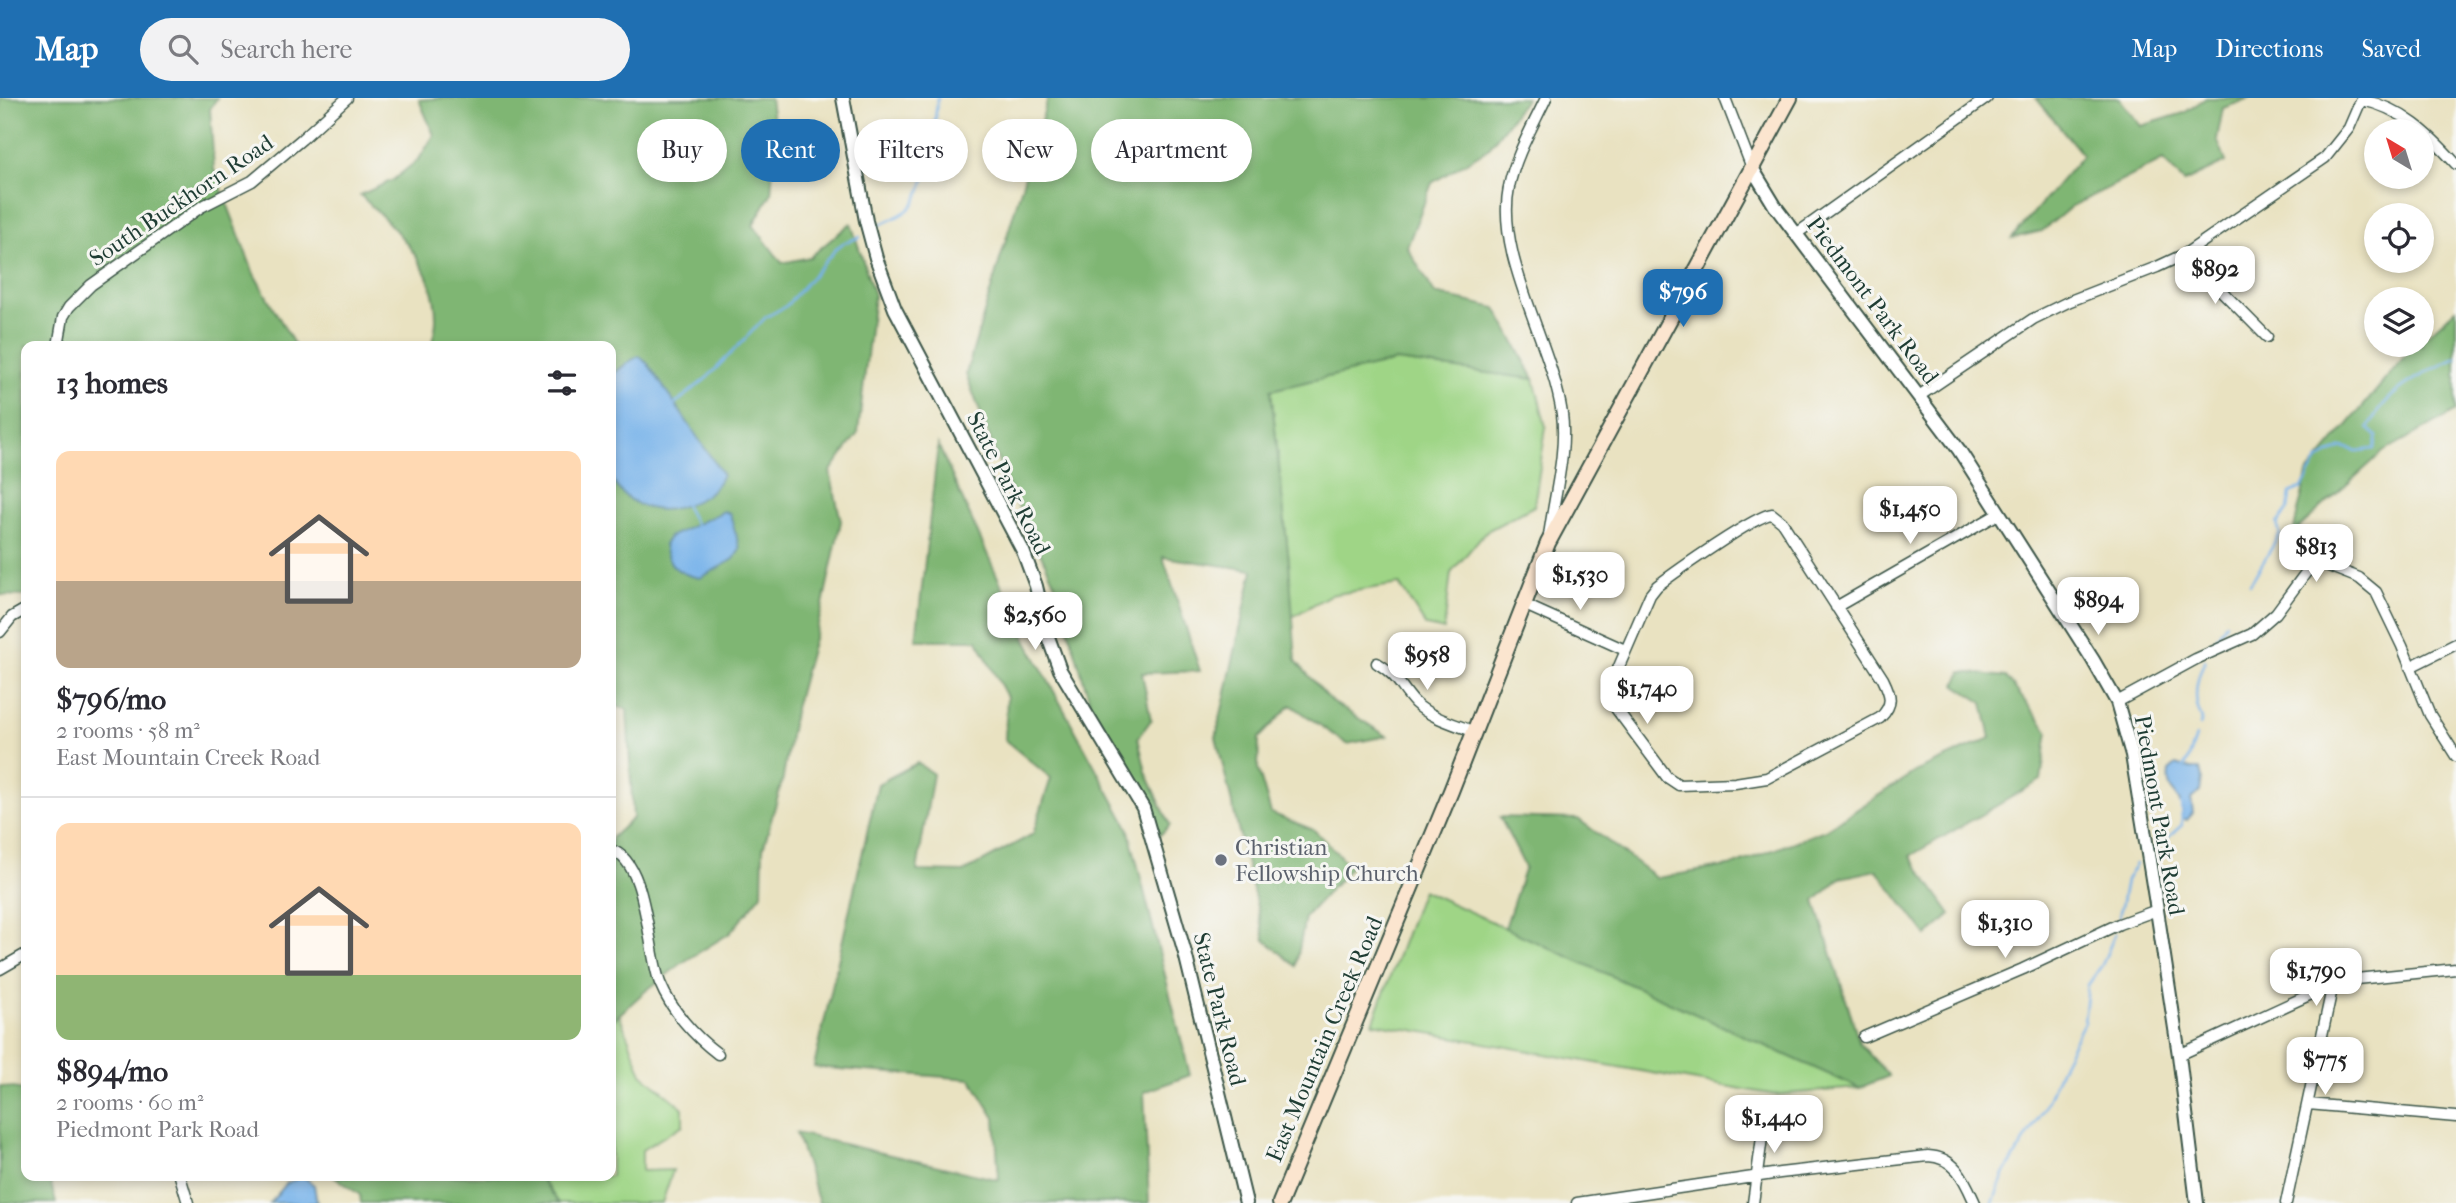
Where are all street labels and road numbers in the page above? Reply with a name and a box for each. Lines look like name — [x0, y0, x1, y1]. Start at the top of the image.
street label: South Buckhorn Road — [84, 129, 279, 272]
street label: Piedmont Park Road — [1801, 211, 1945, 390]
street label: State Park Road — [961, 407, 1056, 560]
street label: Piedmont Park Road — [2129, 713, 2191, 918]
street label: East Mountain Creek Road — [1260, 912, 1389, 1166]
street label: State Park Road — [1187, 930, 1252, 1089]

